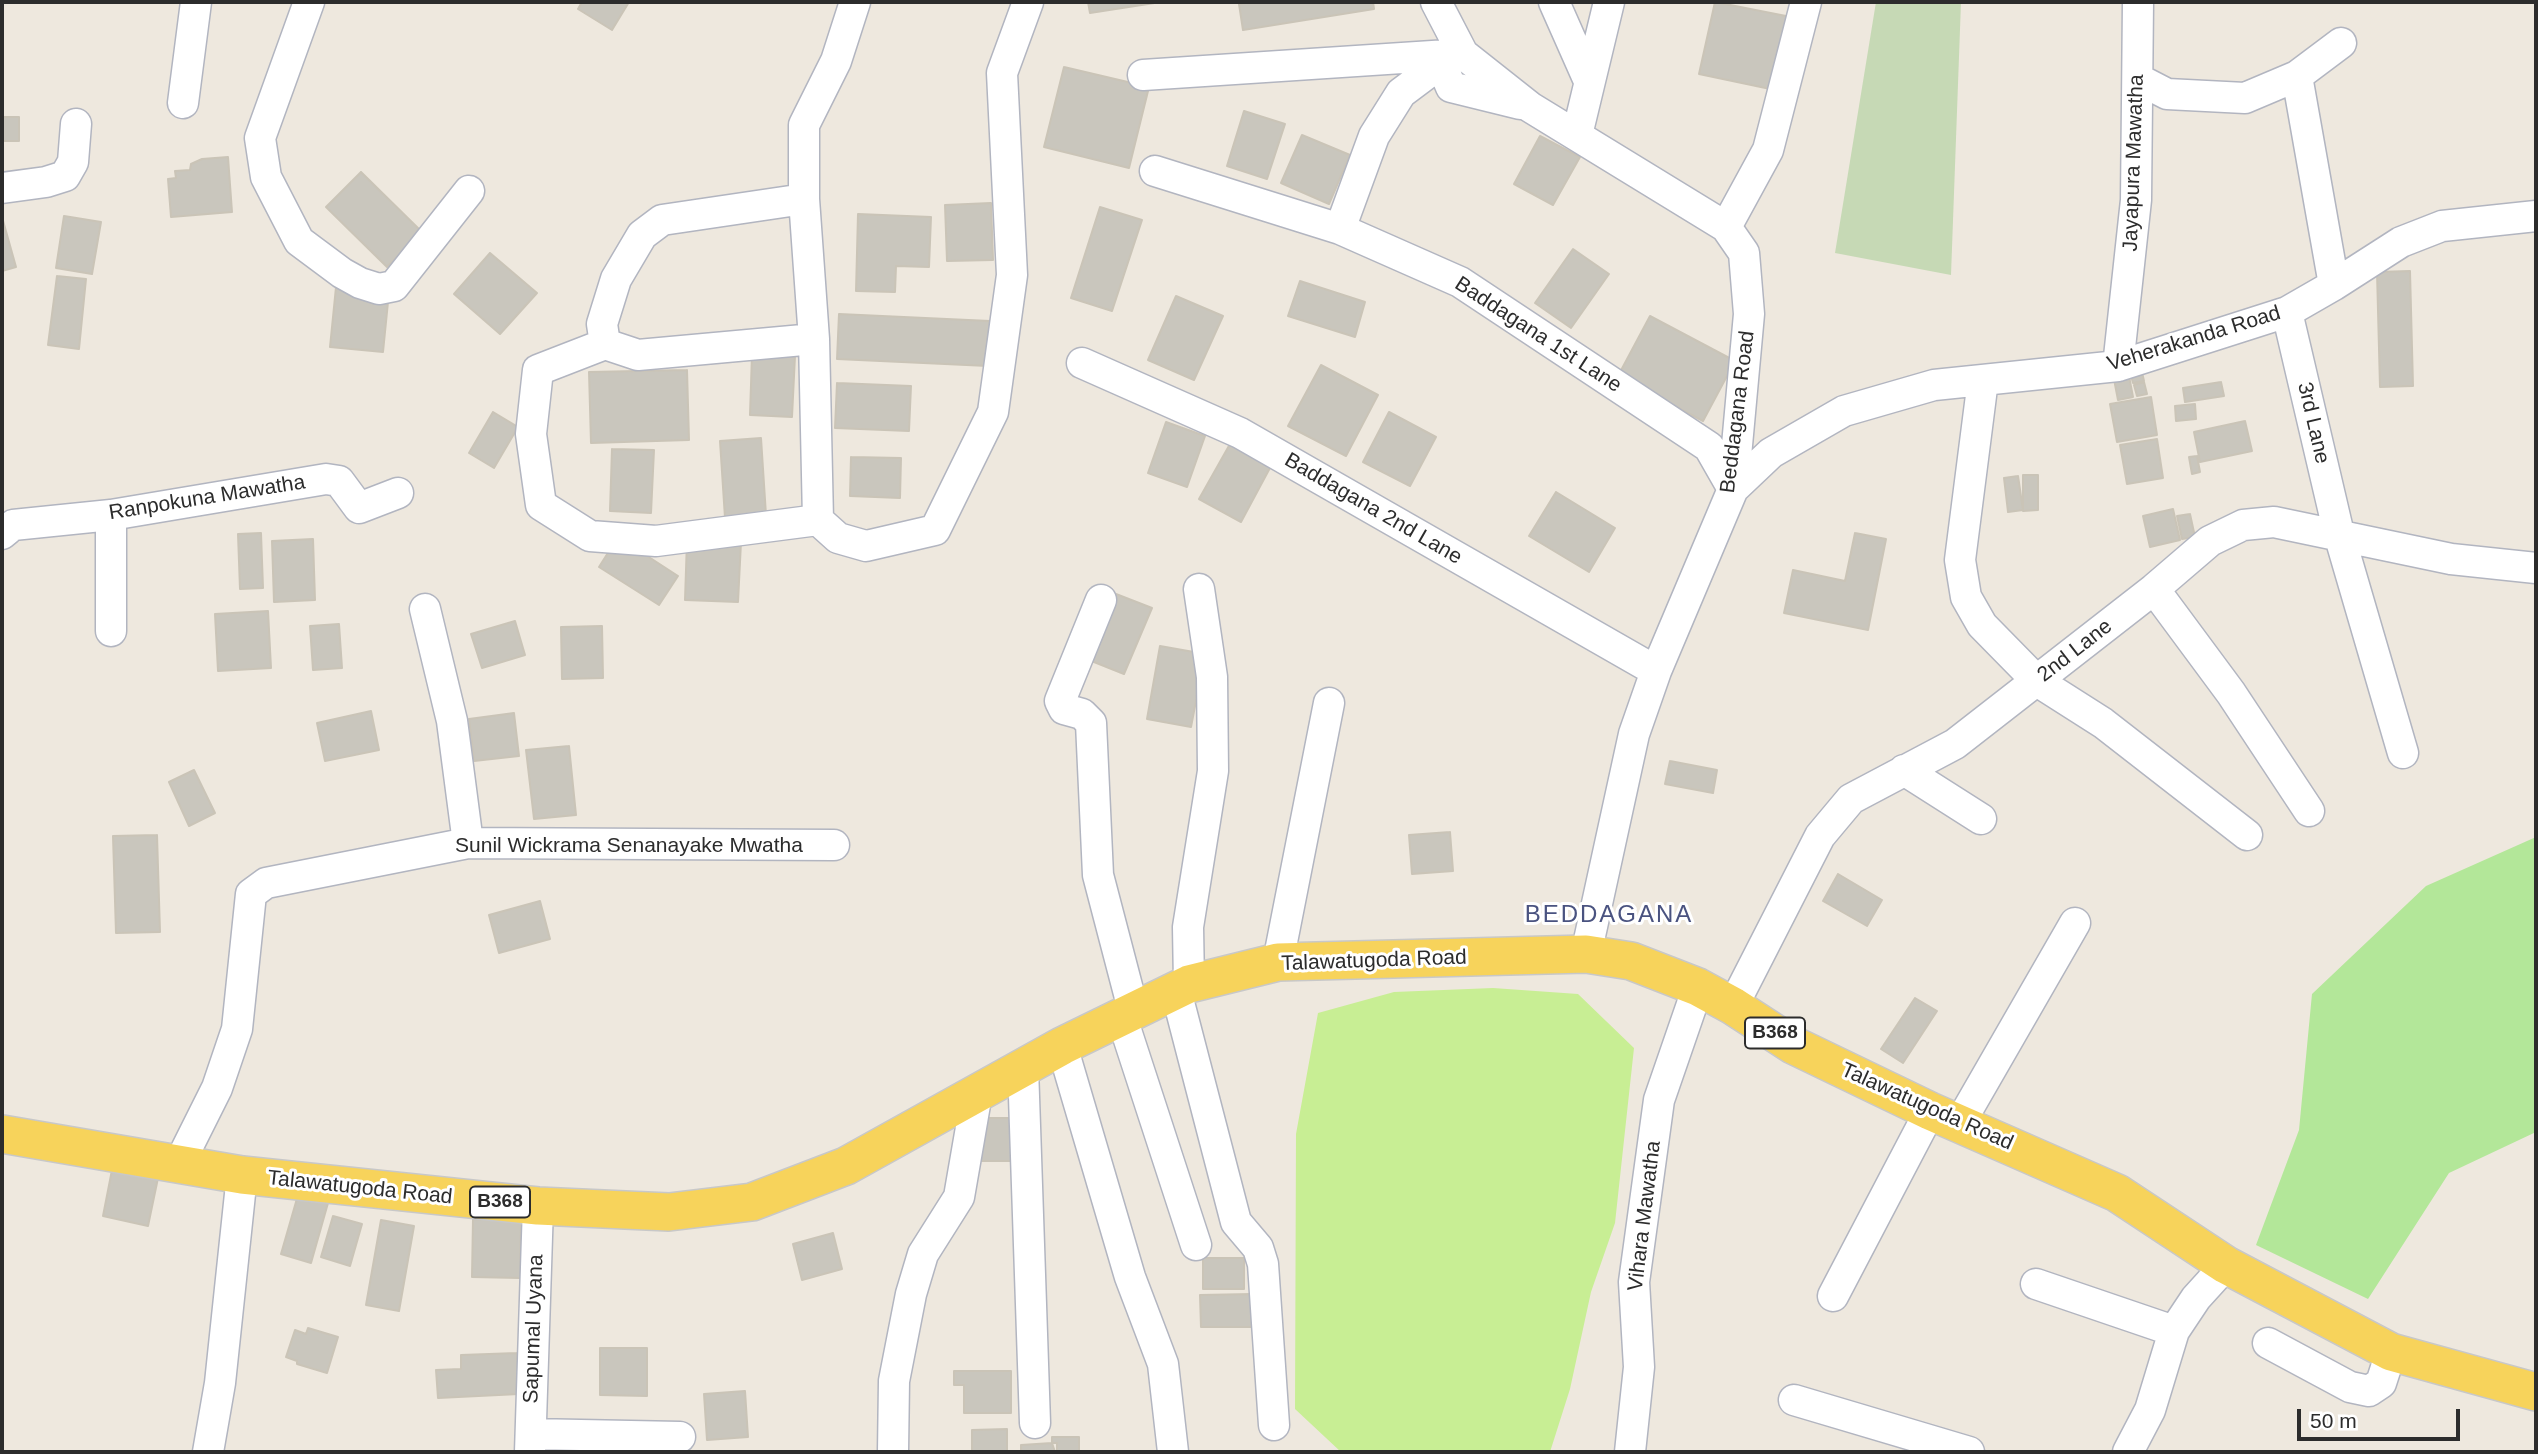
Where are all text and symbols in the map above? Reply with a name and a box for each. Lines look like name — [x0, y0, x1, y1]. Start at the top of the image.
street label: Jayapura Mawatha — [2118, 74, 2150, 252]
street label: Baddagana 1st Lane — [1450, 272, 1626, 398]
street label: Veherakanda Road — [2104, 301, 2284, 377]
street label: Beddagana Road — [1716, 329, 1760, 495]
street label: 3rd Lane — [2291, 380, 2335, 466]
street label: Baddagana 2nd Lane — [1280, 448, 1466, 570]
street label: Ranpokuna Mawatha — [107, 470, 307, 526]
street label: 2nd Lane — [2033, 614, 2117, 688]
street label: Sunil Wickrama Senanayake Mwatha — [455, 833, 803, 859]
district label: BEDDAGANA — [1526, 901, 1692, 929]
street label: Talawatugoda Road — [1281, 945, 1467, 977]
road number: B368 — [1745, 1018, 1805, 1049]
street label: Talawatugoda Road — [1837, 1058, 2017, 1156]
street label: Vihara Mawatha — [1623, 1139, 1667, 1293]
street label: Talawatugoda Road — [266, 1166, 454, 1210]
road number: B368 — [470, 1186, 530, 1218]
street label: Sapumal Uyana — [519, 1254, 549, 1404]
scale bar — [2300, 1394, 2463, 1438]
text: 50 m — [2310, 1409, 2357, 1432]

